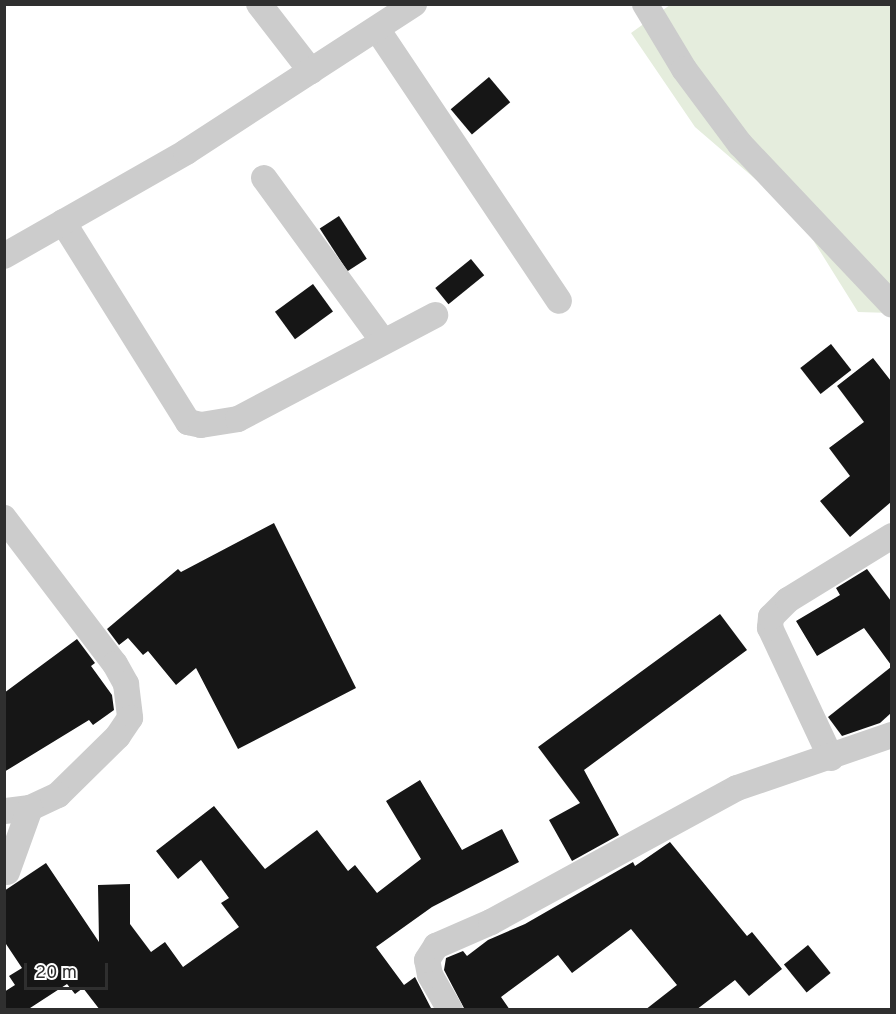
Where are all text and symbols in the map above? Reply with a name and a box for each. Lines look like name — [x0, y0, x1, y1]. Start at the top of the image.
scale bar — [27, 951, 111, 989]
text: 20 m — [35, 962, 77, 985]

